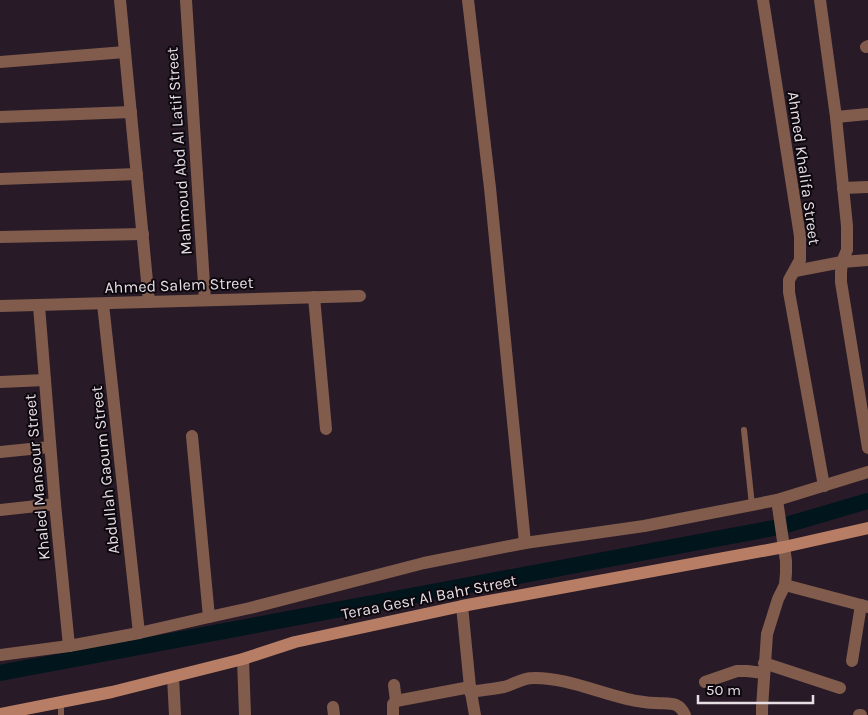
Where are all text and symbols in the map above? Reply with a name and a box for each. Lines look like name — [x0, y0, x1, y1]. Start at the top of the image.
street label: Mahmoud Abd Al Latif Street — [162, 46, 196, 256]
street label: Ahmed Khalifa Street — [784, 90, 824, 246]
street label: Ahmed Salem Street — [104, 273, 254, 297]
street label: Abdullah Gaoum Street — [87, 385, 123, 555]
street label: Khaled Mansour Street — [20, 393, 54, 561]
street label: Teraa Gesr Al Bahr Street — [340, 571, 518, 623]
scale bar — [698, 672, 813, 704]
text: 50 m — [706, 681, 741, 699]

